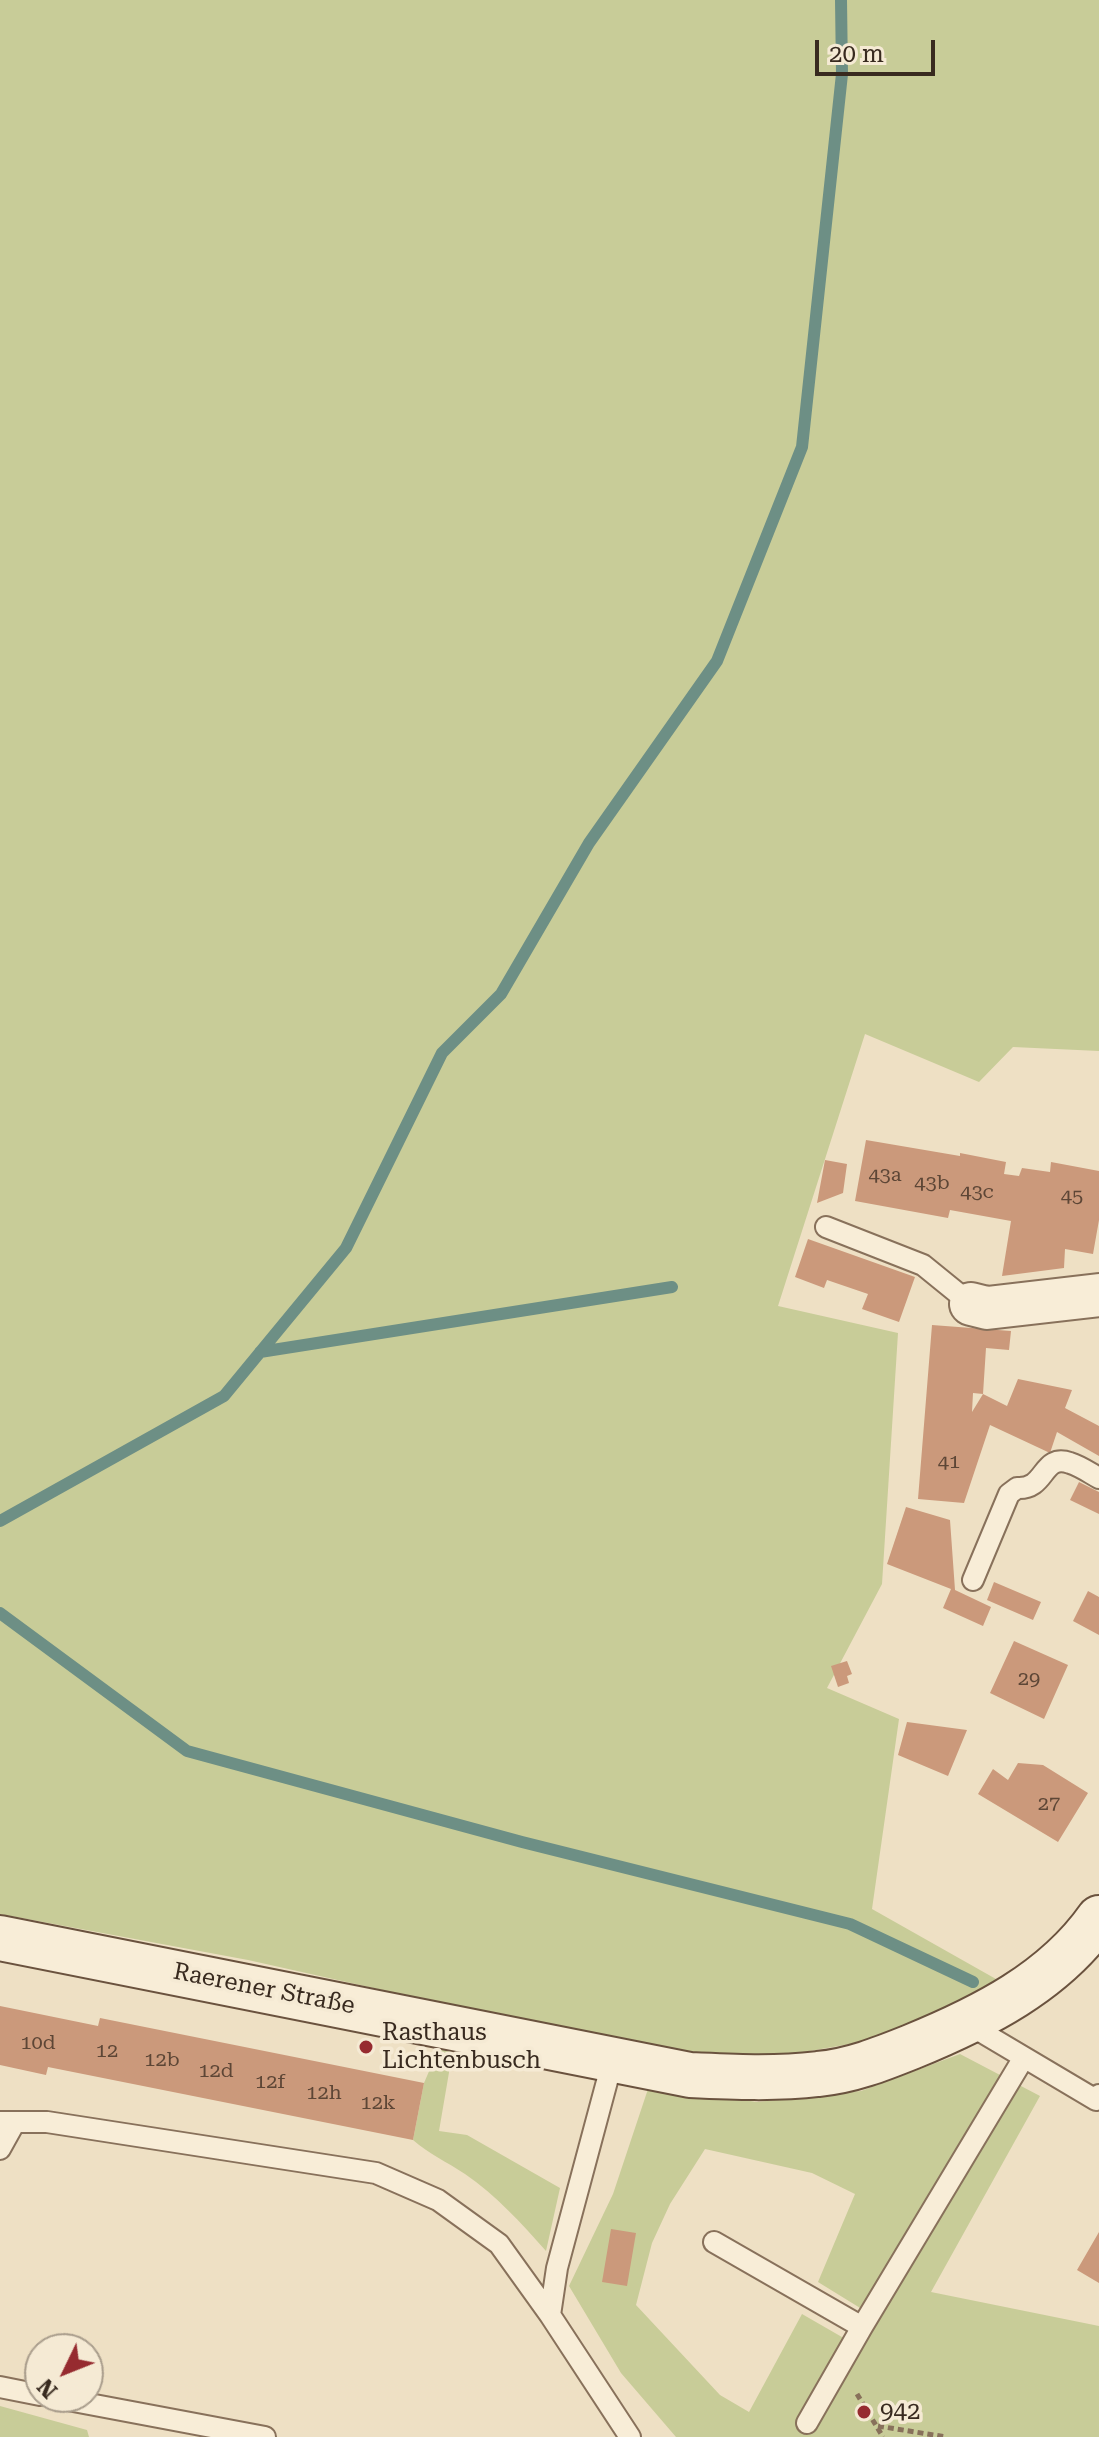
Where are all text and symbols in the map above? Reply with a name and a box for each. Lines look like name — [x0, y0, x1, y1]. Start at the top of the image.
scale bar — [819, 24, 939, 74]
text: 20 m — [829, 40, 884, 68]
house number: 43a — [868, 1163, 902, 1187]
house number: 43b — [914, 1171, 950, 1195]
house number: 43c — [960, 1180, 994, 1204]
house number: 45 — [1061, 1184, 1083, 1208]
house number: 41 — [938, 1450, 960, 1474]
house number: 29 — [1018, 1667, 1040, 1691]
house number: 27 — [1038, 1792, 1060, 1816]
street label: Raerener Straße — [171, 1957, 357, 2021]
place label: Rasthaus Lichtenbusch — [382, 2019, 541, 2075]
house number: 10d — [20, 2031, 56, 2055]
marker: Rasthaus Lichtenbusch — [357, 2038, 375, 2056]
house number: 12 — [96, 2039, 118, 2063]
house number: 12b — [144, 2048, 180, 2072]
house number: 12d — [198, 2059, 234, 2083]
house number: 12f — [255, 2070, 285, 2094]
house number: 12h — [306, 2081, 342, 2105]
house number: 12k — [360, 2091, 396, 2115]
north arrow — [24, 2333, 104, 2413]
text: N — [33, 2374, 62, 2403]
place label: 942 — [880, 2398, 920, 2426]
marker: 942 — [855, 2403, 873, 2421]

